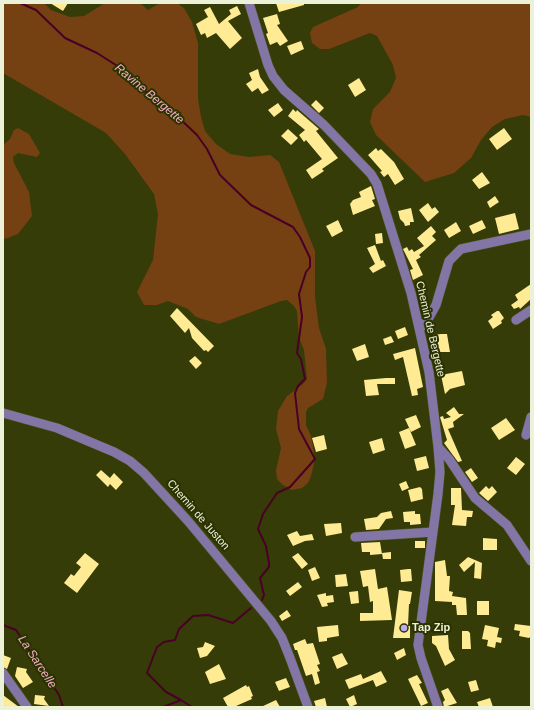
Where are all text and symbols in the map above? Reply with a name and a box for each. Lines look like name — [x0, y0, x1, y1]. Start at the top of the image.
water label: Ravine Bergette — [111, 61, 187, 127]
street label: Chemin de Bergette — [413, 280, 447, 378]
street label: Chemin de Juston — [164, 477, 232, 553]
place label: Tap Zip — [412, 621, 450, 635]
marker: Tap Zip — [399, 623, 409, 633]
water label: La Sarcelle — [15, 633, 59, 691]

